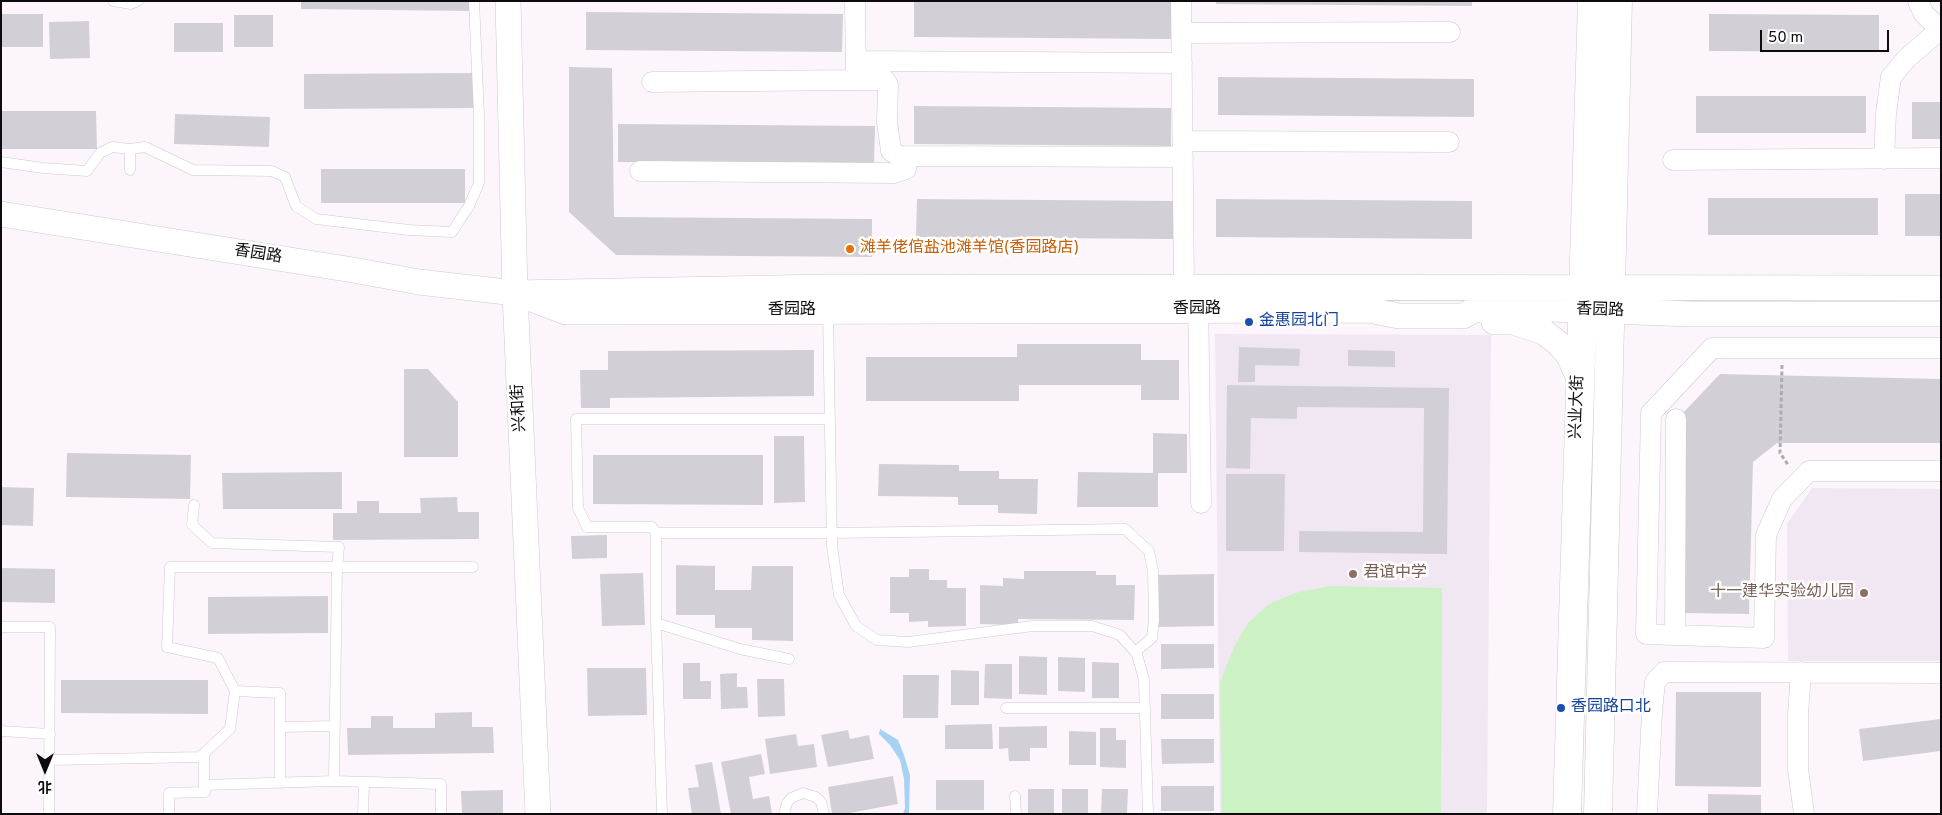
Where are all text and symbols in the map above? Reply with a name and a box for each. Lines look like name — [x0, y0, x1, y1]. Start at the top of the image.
scale bar — [1762, 20, 1891, 52]
text: 50 m — [1768, 29, 1803, 48]
place label: 滩羊佬倌盐池滩羊馆(香园路店) — [860, 239, 1079, 259]
street label: 香园路 — [233, 242, 283, 268]
marker: 滩羊佬倌盐池滩羊馆(香园路店) — [844, 243, 856, 255]
street label: 香园路 — [1173, 300, 1221, 320]
street label: 香园路 — [768, 301, 816, 321]
street label: 香园路 — [1576, 301, 1624, 321]
place label: 金惠园北门 — [1259, 312, 1339, 332]
marker: 金惠园北门 — [1243, 316, 1255, 328]
street label: 兴业大街 — [1567, 375, 1589, 439]
street label: 兴和街 — [509, 384, 531, 432]
place label: 君谊中学 — [1363, 564, 1427, 584]
marker: 君谊中学 — [1347, 568, 1359, 580]
place label: 十一建华实验幼儿园 — [1710, 583, 1854, 603]
marker: 十一建华实验幼儿园 — [1858, 587, 1870, 599]
place label: 香园路口北 — [1571, 698, 1651, 718]
marker: 香园路口北 — [1555, 702, 1567, 714]
north arrow — [20, 745, 70, 795]
text: 北 — [38, 777, 52, 794]

